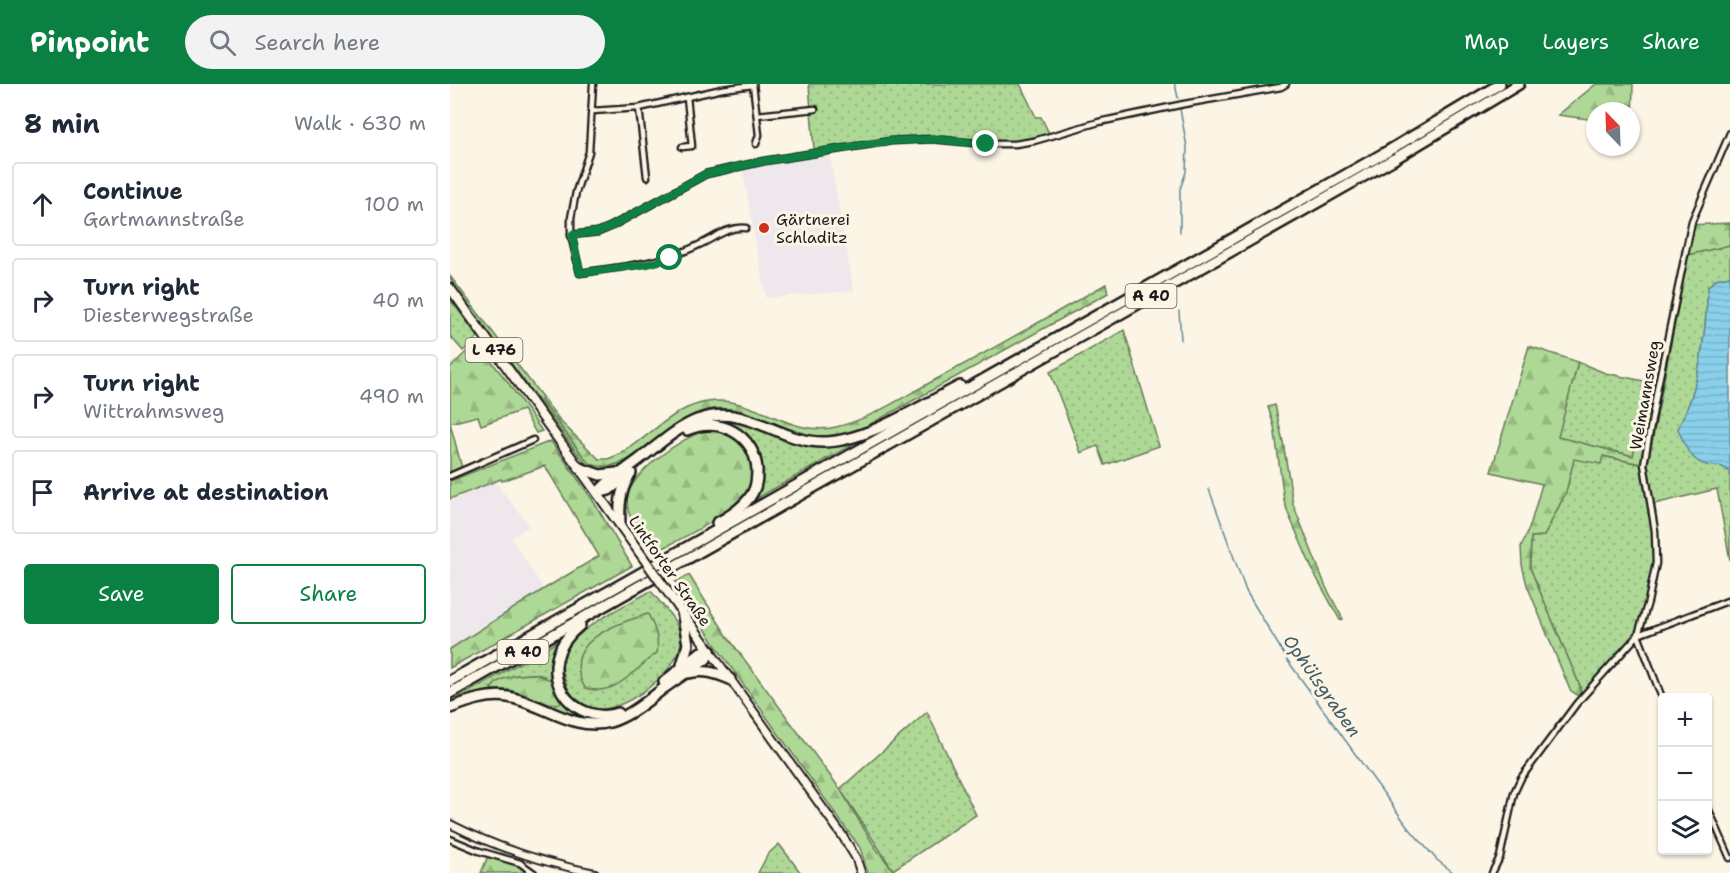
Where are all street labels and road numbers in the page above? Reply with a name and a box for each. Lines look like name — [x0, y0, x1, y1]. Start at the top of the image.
road number: A 40 — [1126, 284, 1176, 308]
road number: L 476 — [465, 338, 522, 362]
street label: Weimannsweg — [1625, 338, 1665, 451]
street label: Lintforter Straße — [624, 511, 716, 631]
road number: A 40 — [498, 640, 548, 664]

